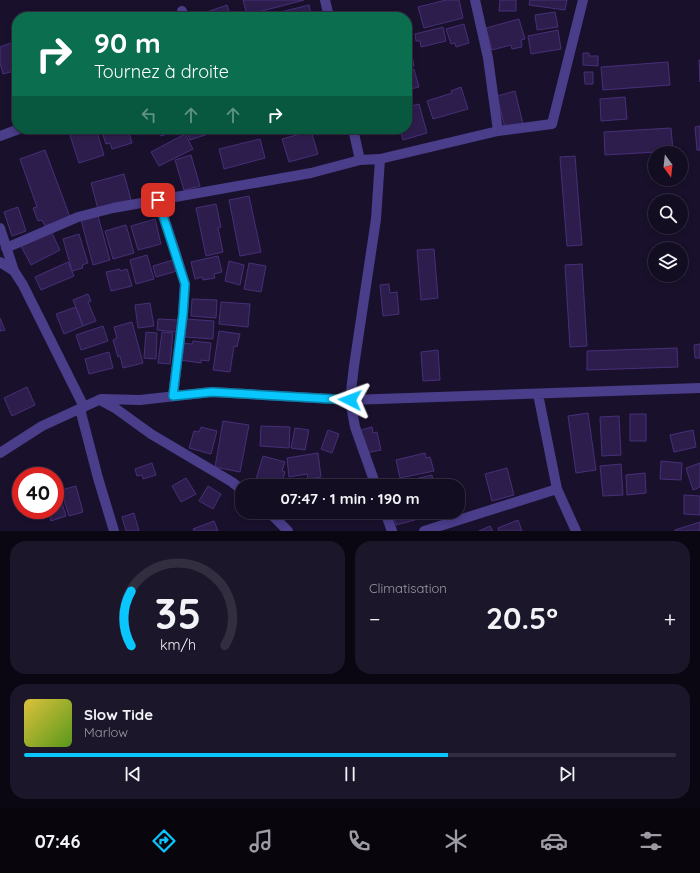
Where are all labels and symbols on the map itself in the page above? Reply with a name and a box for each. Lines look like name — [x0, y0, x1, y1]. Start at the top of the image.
north arrow — [648, 146, 688, 186]
pin — [141, 183, 175, 217]
position arrow — [329, 379, 371, 421]
speed limit sign: 40 — [12, 467, 64, 519]

